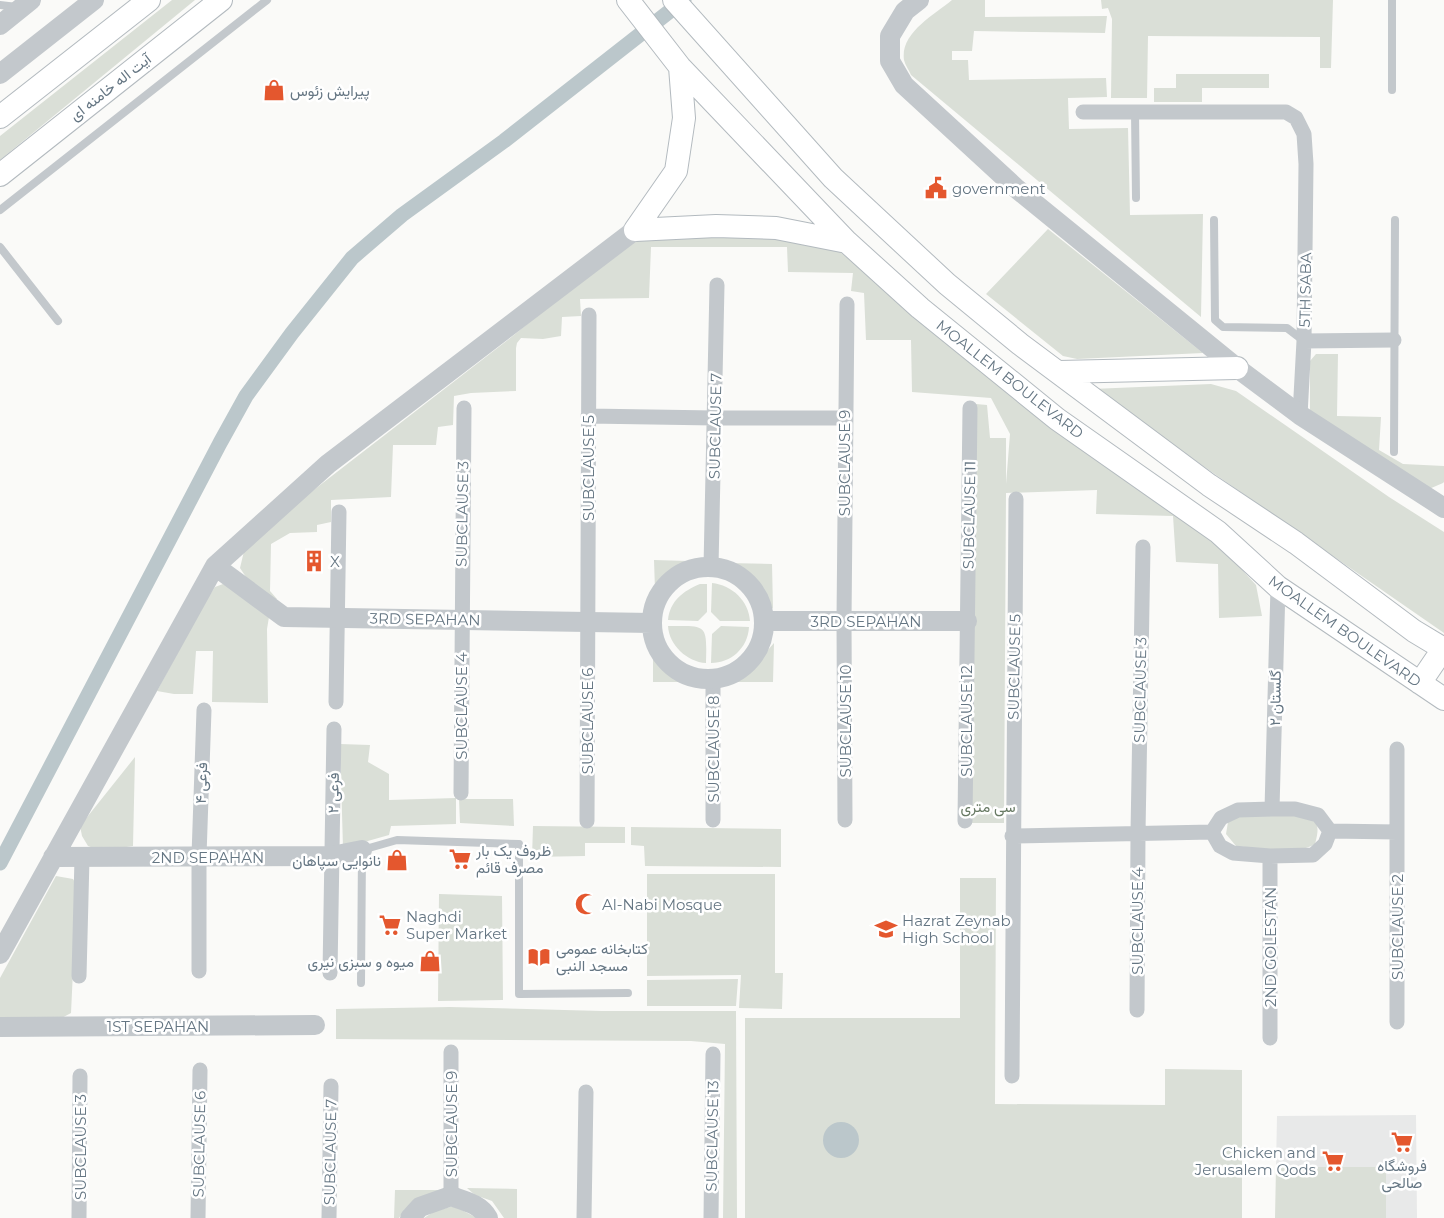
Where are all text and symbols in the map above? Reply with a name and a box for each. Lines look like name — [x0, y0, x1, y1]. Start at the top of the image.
street label: آیت اله خامنه ای — [65, 48, 156, 126]
shop icon: پیرایش زئوس — [261, 77, 287, 103]
place label: پیرایش زئوس — [290, 81, 370, 101]
public building icon: government — [923, 175, 949, 201]
place label: government — [952, 179, 1046, 198]
street label: 5TH SABA — [1295, 252, 1315, 328]
street label: MOALLEM BOULEVARD — [932, 316, 1088, 442]
street label: SUBCLAUSE 7 — [705, 373, 725, 479]
street label: SUBCLAUSE 9 — [835, 410, 854, 516]
street label: SUBCLAUSE 5 — [579, 415, 598, 521]
street label: SUBCLAUSE 3 — [452, 461, 472, 567]
street label: SUBCLAUSE 11 — [959, 461, 979, 569]
building icon: X — [301, 548, 327, 574]
place label: X — [330, 552, 340, 571]
street label: MOALLEM BOULEVARD — [1265, 571, 1425, 691]
street label: 3RD SEPAHAN — [369, 609, 481, 629]
street label: 3RD SEPAHAN — [811, 612, 921, 631]
street label: SUBCLAUSE 5 — [1004, 614, 1024, 720]
street label: SUBCLAUSE 3 — [1130, 637, 1150, 743]
street label: SUBCLAUSE 4 — [452, 652, 471, 760]
street label: SUBCLAUSE 10 — [836, 665, 855, 777]
street label: SUBCLAUSE 12 — [957, 665, 976, 777]
street label: SUBCLAUSE 6 — [578, 668, 597, 774]
street label: گلستان ۲ — [1265, 670, 1285, 726]
street label: SUBCLAUSE 8 — [704, 695, 723, 803]
street label: فرعی ۴ — [191, 762, 212, 804]
street label: فرعی ۲ — [323, 772, 344, 814]
park label: سی متری — [960, 797, 1016, 817]
place label: ظروف یک بار مصرف قائم — [475, 841, 551, 878]
supermarket icon: ظروف یک بار مصرف قائم — [447, 846, 473, 872]
shop icon: نانوایی سپاهان — [384, 847, 410, 873]
street label: 2ND SEPAHAN — [152, 848, 264, 867]
place label: نانوایی سپاهان — [292, 851, 381, 871]
street label: SUBCLAUSE 4 — [1128, 867, 1147, 975]
street label: SUBCLAUSE 2 — [1388, 874, 1407, 980]
street label: 2ND GOLESTAN — [1261, 887, 1280, 1007]
mosque icon: Al-Nabi Mosque — [573, 891, 599, 917]
place label: Al-Nabi Mosque — [602, 895, 722, 914]
place label: Naghdi Super Market — [406, 907, 507, 943]
place label: Hazrat Zeynab High School — [902, 911, 1011, 947]
supermarket icon: Naghdi Super Market — [377, 912, 403, 938]
school or university icon: Hazrat Zeynab High School — [873, 916, 899, 942]
place label: کتابخانه عمومی مسجد النبی — [556, 939, 648, 976]
library icon: کتابخانه عمومی مسجد النبی — [526, 944, 552, 970]
shop icon: میوه و سبزی نیری — [417, 948, 443, 974]
place label: میوه و سبزی نیری — [308, 952, 414, 972]
street label: 1ST SEPAHAN — [107, 1017, 209, 1036]
street label: SUBCLAUSE 9 — [442, 1071, 461, 1177]
street label: SUBCLAUSE 13 — [702, 1080, 722, 1192]
street label: SUBCLAUSE 6 — [189, 1091, 209, 1197]
street label: SUBCLAUSE 3 — [71, 1094, 90, 1200]
street label: SUBCLAUSE 7 — [320, 1099, 340, 1205]
supermarket icon: فروشگاه صالحی — [1389, 1129, 1415, 1155]
place label: Chicken and Jerusalem Qods — [1194, 1143, 1316, 1179]
supermarket icon: Chicken and Jerusalem Qods — [1320, 1148, 1346, 1174]
place label: فروشگاه صالحی — [1377, 1156, 1427, 1193]

